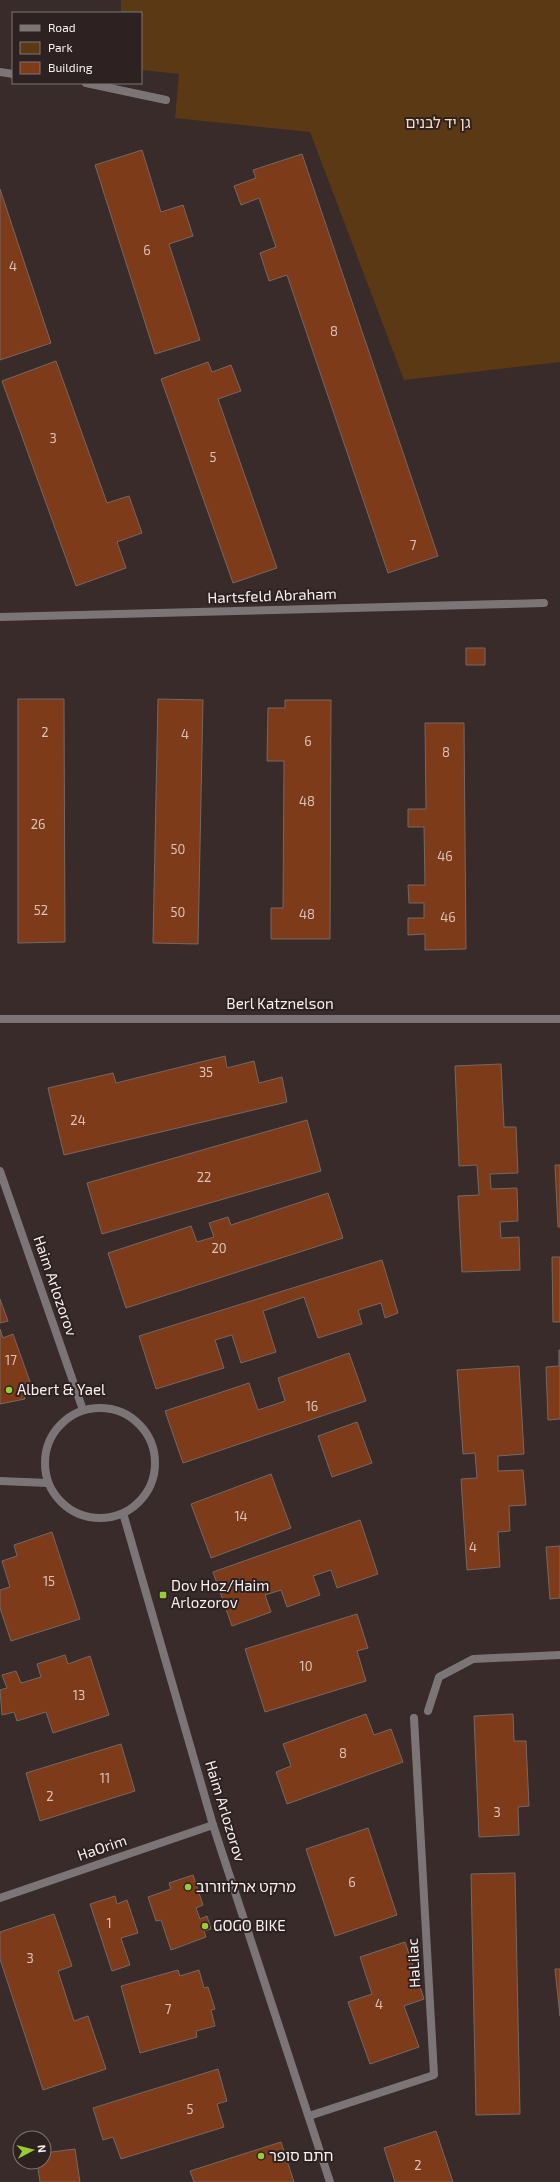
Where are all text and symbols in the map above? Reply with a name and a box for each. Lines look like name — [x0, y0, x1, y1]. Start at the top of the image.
legend — [12, 12, 142, 84]
text: Road — [48, 20, 76, 34]
text: Park — [48, 40, 73, 54]
text: Building — [48, 60, 93, 74]
park label: גן יד לבנים — [405, 113, 471, 131]
house number: 6 — [143, 242, 151, 258]
house number: 4 — [9, 258, 17, 274]
house number: 8 — [330, 323, 338, 339]
house number: 3 — [49, 430, 57, 446]
house number: 5 — [210, 449, 217, 465]
house number: 7 — [410, 537, 417, 553]
street label: Hartsfeld Abraham — [207, 584, 337, 606]
house number: 2 — [41, 724, 49, 740]
house number: 4 — [181, 726, 189, 742]
house number: 6 — [304, 733, 312, 749]
house number: 8 — [442, 744, 450, 760]
house number: 48 — [299, 793, 315, 809]
house number: 26 — [31, 816, 45, 832]
house number: 50 — [171, 841, 185, 857]
house number: 46 — [437, 848, 453, 864]
house number: 52 — [34, 902, 48, 918]
house number: 50 — [171, 904, 185, 920]
house number: 48 — [299, 906, 315, 922]
house number: 46 — [440, 909, 456, 925]
street label: Berl Katznelson — [226, 994, 334, 1012]
house number: 35 — [199, 1064, 213, 1080]
house number: 24 — [70, 1112, 86, 1128]
house number: 22 — [197, 1169, 211, 1185]
street label: Haim Arlozorov — [30, 1233, 82, 1338]
house number: 20 — [211, 1240, 227, 1256]
house number: 17 — [5, 1352, 17, 1368]
place label: Albert & Yael — [17, 1380, 106, 1398]
marker: Albert & Yael — [4, 1385, 14, 1395]
house number: 16 — [306, 1398, 318, 1414]
house number: 14 — [234, 1508, 248, 1524]
house number: 4 — [469, 1539, 477, 1555]
house number: 15 — [43, 1573, 55, 1589]
place label: Dov Hoz/Haim Arlozorov — [171, 1576, 269, 1611]
marker: Dov Hoz/Haim Arlozorov — [158, 1590, 168, 1600]
house number: 10 — [299, 1658, 313, 1674]
house number: 13 — [73, 1687, 85, 1703]
house number: 8 — [339, 1745, 347, 1761]
street label: Haim Arlozorov — [202, 1758, 250, 1863]
house number: 11 — [100, 1770, 110, 1786]
house number: 2 — [46, 1788, 54, 1804]
house number: 3 — [493, 1804, 501, 1820]
street label: HaOrim — [75, 1830, 129, 1864]
house number: 6 — [348, 1874, 356, 1890]
place label: מרקט ארלוזורוב — [196, 1877, 296, 1895]
marker: מרקט ארלוזורוב — [183, 1882, 193, 1892]
house number: 1 — [106, 1915, 112, 1931]
place label: GOGO BIKE — [213, 1916, 286, 1934]
marker: GOGO BIKE — [200, 1921, 210, 1931]
street label: HaLilac — [403, 1938, 423, 1988]
house number: 3 — [26, 1950, 34, 1966]
house number: 4 — [375, 1996, 383, 2012]
house number: 7 — [165, 2001, 172, 2017]
house number: 5 — [187, 2101, 194, 2117]
north arrow — [12, 2130, 52, 2170]
text: N — [35, 2144, 49, 2154]
place label: חתם סופר — [269, 2146, 334, 2164]
marker: חתם סופר — [256, 2151, 266, 2161]
house number: 2 — [414, 2157, 422, 2173]

